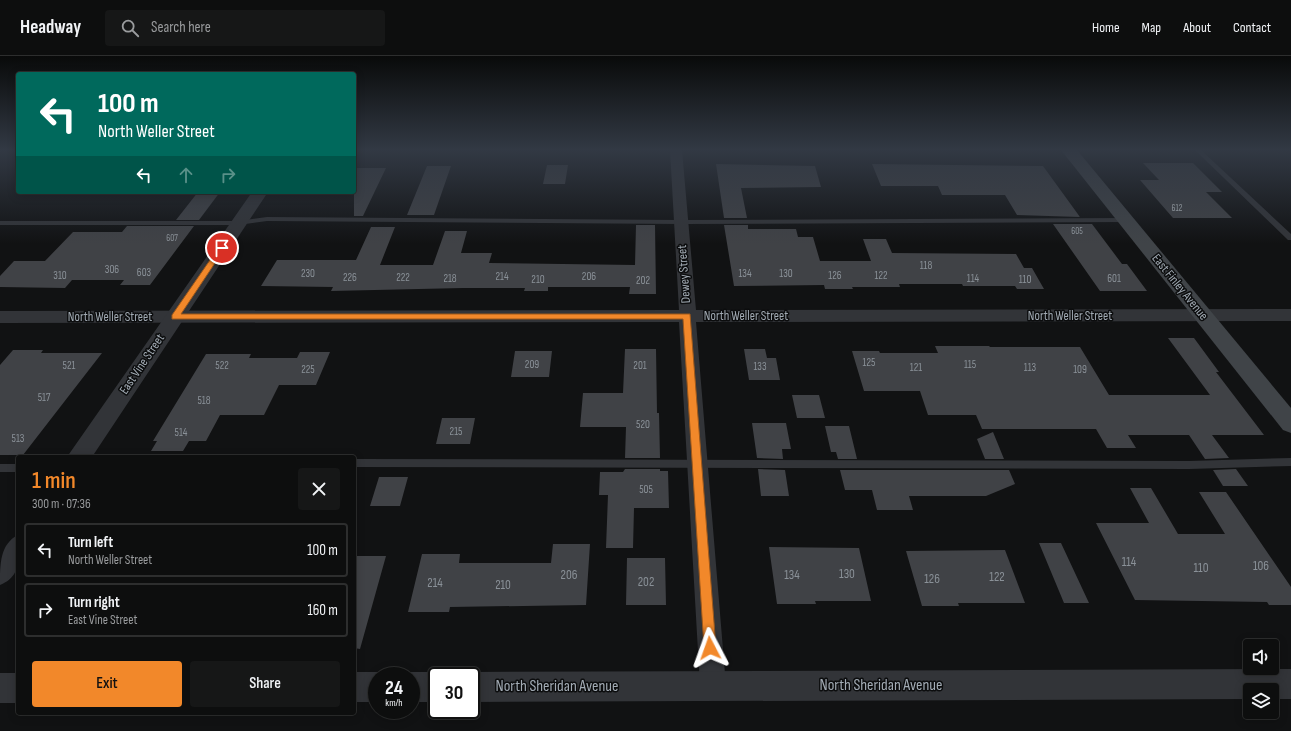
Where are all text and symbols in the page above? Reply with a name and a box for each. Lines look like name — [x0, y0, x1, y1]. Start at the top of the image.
search box — [105, 10, 385, 46]
text: Headway — [20, 16, 81, 39]
icon: search — [119, 17, 141, 39]
text: Search here — [151, 18, 211, 37]
text: Home — [1092, 19, 1120, 36]
text: Map — [1142, 19, 1161, 36]
text: About — [1183, 19, 1211, 36]
text: Contact — [1233, 19, 1271, 36]
text: 100 m — [98, 87, 159, 120]
icon: left — [32, 88, 84, 140]
text: North Weller Street — [98, 121, 215, 142]
icon: left — [133, 164, 155, 186]
icon: ahead — [175, 164, 197, 186]
icon: right — [217, 164, 239, 186]
house number: 612 — [1172, 203, 1183, 214]
house number: 605 — [1071, 226, 1083, 237]
pin — [205, 231, 239, 265]
house number: 607 — [166, 233, 178, 244]
icon: arrive — [211, 237, 233, 259]
street label: Dewey Street — [674, 244, 694, 304]
street label: East Finley Avenue — [1148, 251, 1212, 323]
house number: 118 — [920, 259, 932, 272]
house number: 306 — [105, 263, 119, 276]
house number: 603 — [137, 266, 152, 279]
house number: 230 — [301, 267, 315, 280]
house number: 134 — [738, 267, 752, 280]
house number: 130 — [779, 267, 793, 280]
house number: 310 — [53, 269, 67, 282]
house number: 126 — [828, 269, 842, 282]
house number: 122 — [874, 269, 888, 282]
house number: 214 — [495, 270, 509, 283]
house number: 206 — [582, 270, 596, 283]
house number: 226 — [343, 271, 357, 284]
house number: 222 — [396, 271, 410, 284]
house number: 218 — [443, 272, 457, 285]
house number: 114 — [967, 272, 980, 285]
house number: 601 — [1107, 272, 1121, 285]
house number: 210 — [531, 273, 545, 286]
house number: 110 — [1019, 273, 1031, 286]
house number: 202 — [636, 274, 650, 287]
street label: North Weller Street — [704, 308, 788, 324]
street label: North Weller Street — [1028, 308, 1112, 324]
street label: North Weller Street — [68, 309, 152, 325]
street label: East Vine Street — [116, 331, 168, 397]
house number: 125 — [863, 356, 875, 369]
house number: 209 — [525, 358, 539, 371]
house number: 115 — [964, 358, 976, 371]
house number: 521 — [63, 359, 76, 372]
house number: 522 — [215, 359, 229, 372]
house number: 201 — [633, 359, 647, 372]
house number: 133 — [753, 360, 767, 373]
house number: 121 — [910, 361, 922, 374]
house number: 113 — [1024, 361, 1037, 374]
house number: 225 — [301, 363, 315, 376]
house number: 109 — [1073, 363, 1087, 376]
house number: 517 — [38, 391, 51, 404]
house number: 518 — [197, 394, 211, 407]
house number: 520 — [636, 418, 650, 431]
house number: 215 — [450, 425, 462, 438]
house number: 514 — [175, 426, 188, 439]
house number: 513 — [12, 432, 25, 445]
text: 1 min — [32, 466, 76, 495]
button: close — [298, 468, 340, 510]
house number: 505 — [639, 483, 653, 496]
text: 300 m · 07:36 — [32, 496, 91, 512]
text: Turn left — [68, 533, 113, 552]
icon: left — [34, 539, 56, 561]
text: 100 m — [307, 541, 338, 560]
text: North Weller Street — [68, 552, 152, 568]
house number: 114 — [1122, 554, 1137, 570]
house number: 106 — [1253, 558, 1269, 574]
house number: 110 — [1194, 560, 1209, 576]
house number: 130 — [839, 566, 855, 582]
house number: 206 — [561, 567, 578, 583]
house number: 134 — [784, 567, 800, 583]
house number: 122 — [989, 569, 1005, 585]
house number: 126 — [924, 571, 940, 587]
house number: 202 — [638, 574, 654, 590]
house number: 214 — [427, 575, 443, 591]
house number: 210 — [495, 577, 511, 593]
text: Turn right — [68, 593, 120, 612]
icon: right — [34, 599, 56, 621]
text: 160 m — [307, 601, 338, 620]
text: East Vine Street — [68, 612, 137, 628]
position arrow — [689, 627, 731, 669]
map controls — [1243, 639, 1279, 719]
button: sound — [1243, 639, 1279, 675]
button: Exit — [32, 661, 182, 707]
button: Share — [190, 661, 340, 707]
speed limit sign: 30 — [428, 667, 480, 719]
text: 24 — [385, 676, 403, 700]
street label: North Sheridan Avenue — [820, 676, 942, 695]
street label: North Sheridan Avenue — [496, 677, 618, 696]
button: layers — [1243, 683, 1279, 719]
text: km/h — [385, 697, 403, 709]

